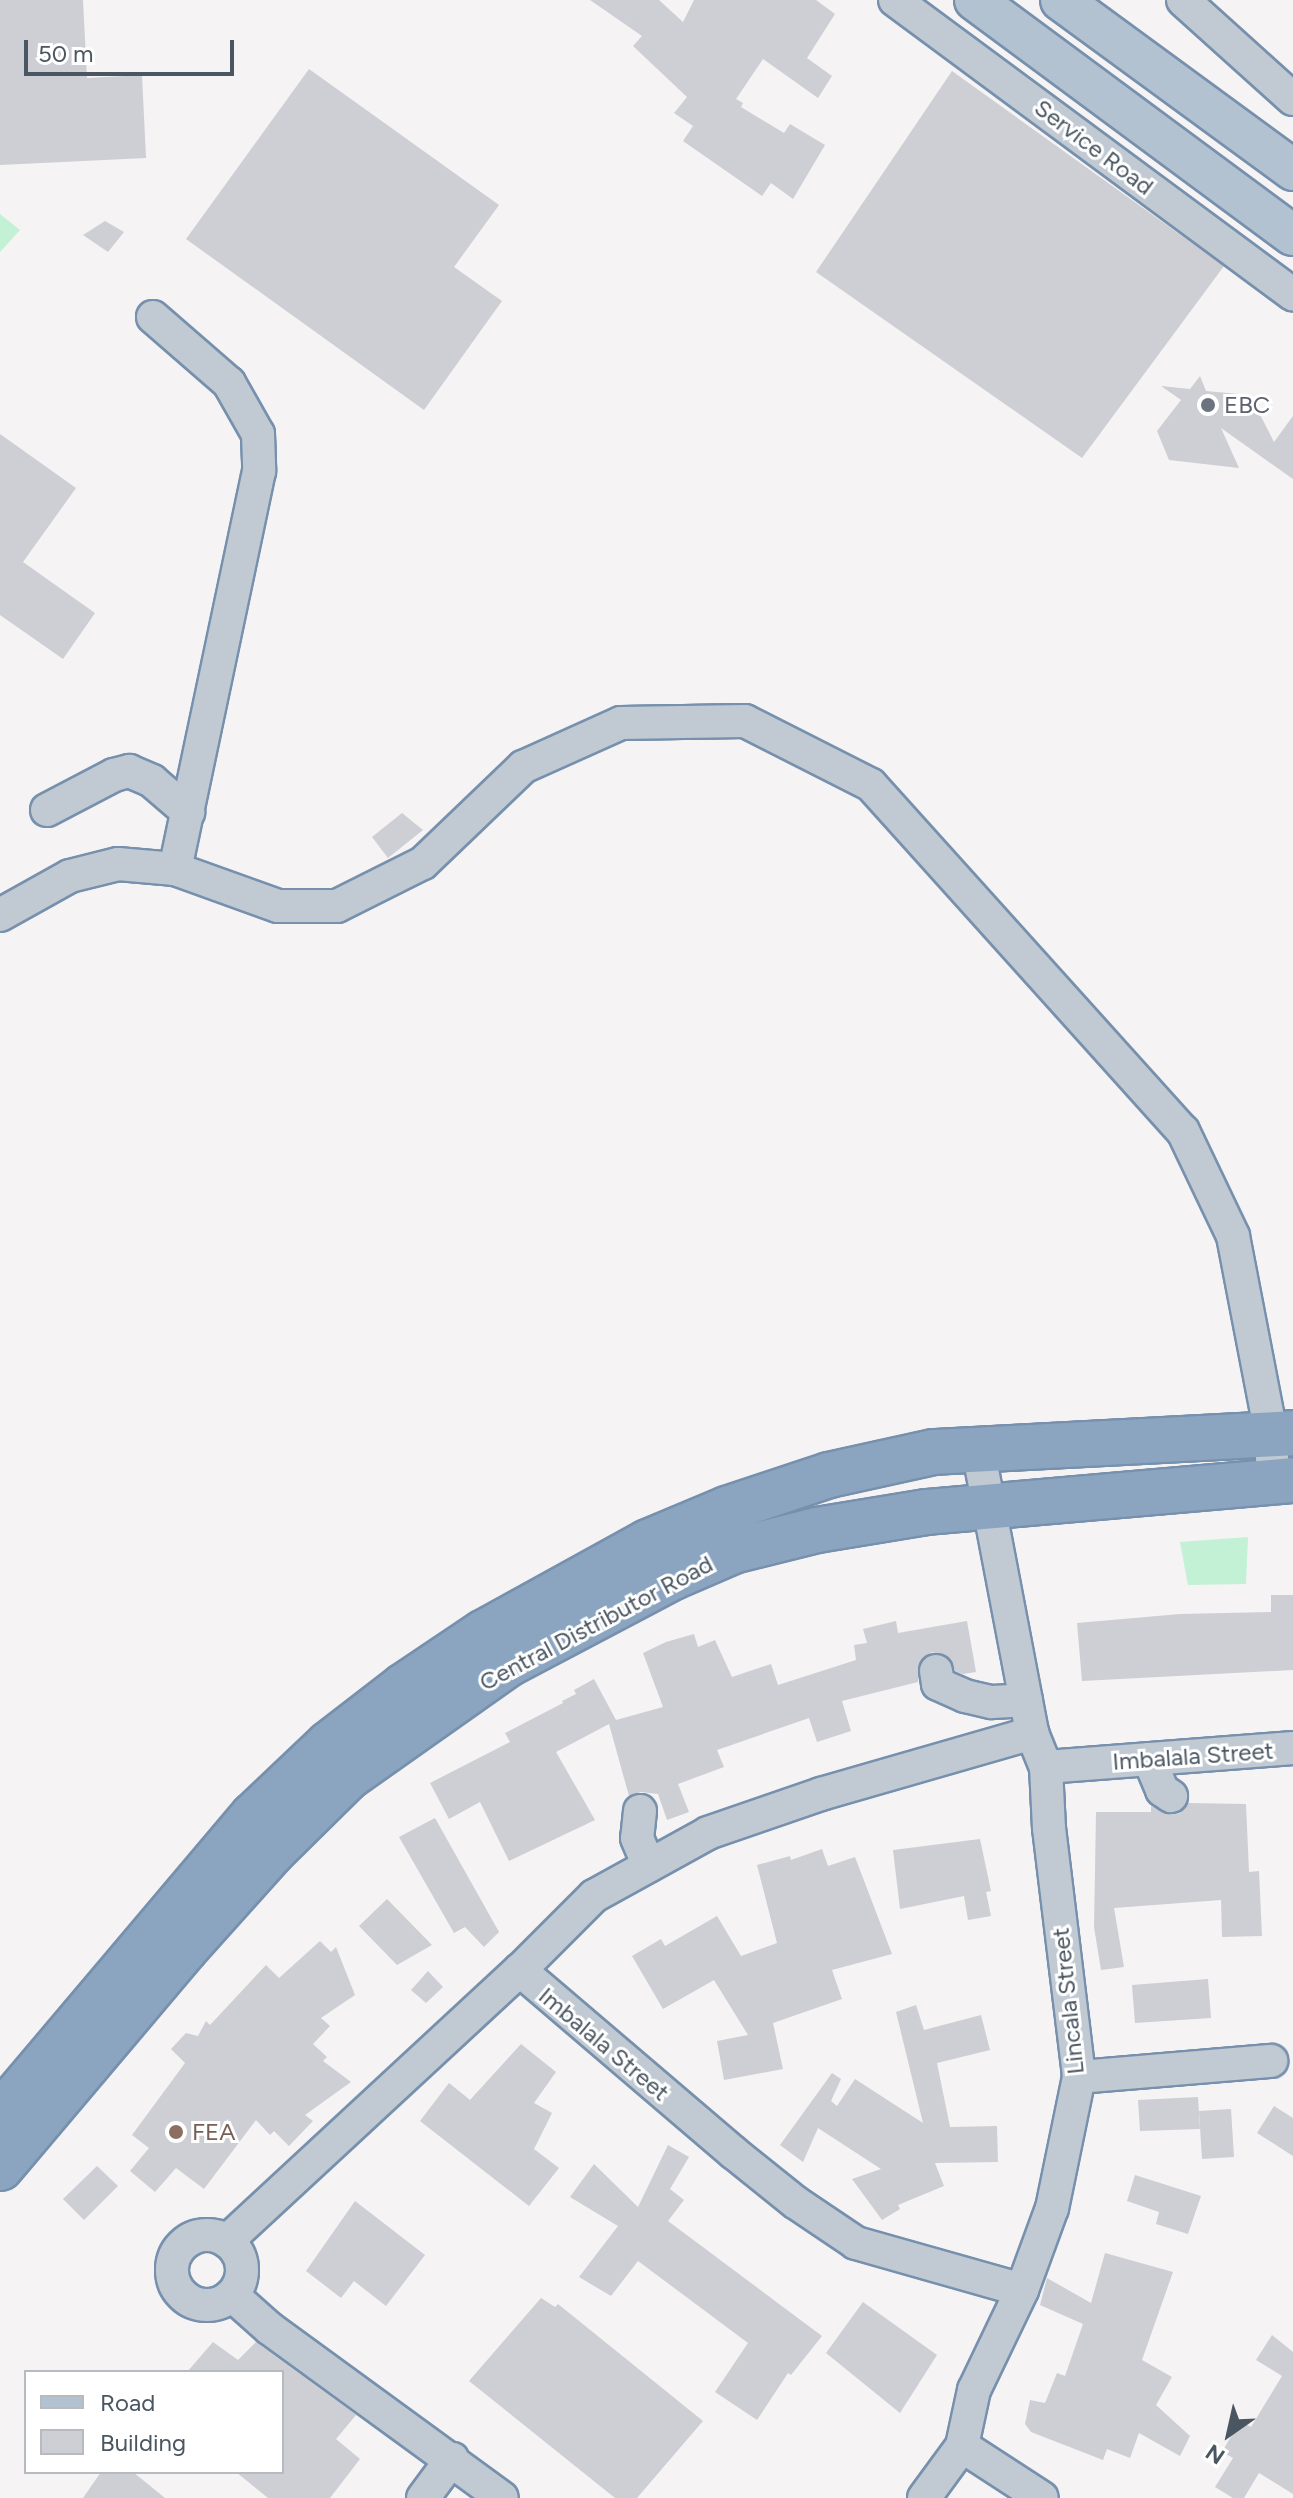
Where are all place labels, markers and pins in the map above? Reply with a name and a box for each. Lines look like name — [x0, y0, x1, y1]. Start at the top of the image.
place label: EBC — [1224, 391, 1270, 419]
marker: EBC — [1199, 396, 1217, 414]
place label: FEA — [192, 2118, 235, 2146]
marker: FEA — [167, 2123, 185, 2141]

